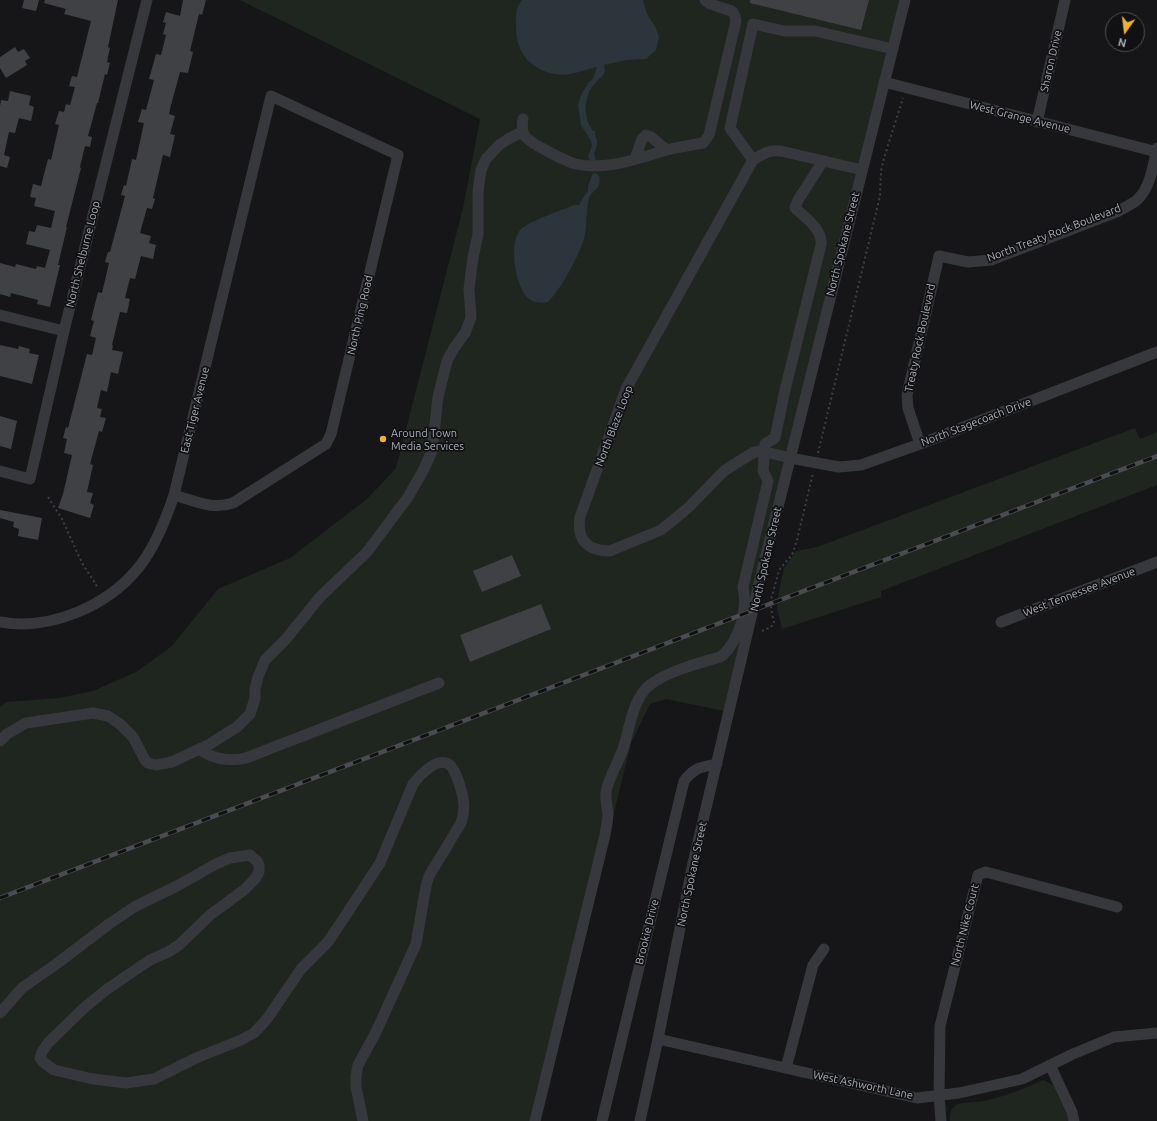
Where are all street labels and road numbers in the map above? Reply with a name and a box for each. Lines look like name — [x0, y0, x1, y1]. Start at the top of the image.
street label: Sharon Drive — [1037, 29, 1065, 93]
street label: West Grange Avenue — [968, 98, 1072, 136]
street label: North Spokane Street — [824, 190, 862, 298]
street label: North Shelburne Loop — [63, 199, 103, 309]
street label: North Treaty Rock Boulevard — [985, 201, 1123, 265]
street label: North Ping Road — [344, 274, 376, 356]
street label: Treaty Rock Boulevard — [902, 283, 938, 393]
street label: East Tiger Avenue — [178, 365, 212, 455]
street label: North Blaze Loop — [593, 384, 635, 468]
street label: North Stagecoach Drive — [919, 395, 1033, 449]
street label: North Spokane Street — [748, 505, 784, 613]
street label: West Tennessee Avenue — [1021, 564, 1137, 620]
street label: North Spokane Street — [674, 820, 710, 928]
street label: North Nike Court — [948, 883, 982, 967]
street label: Brookie Drive — [633, 898, 661, 966]
street label: West Ashworth Lane — [812, 1068, 914, 1102]

